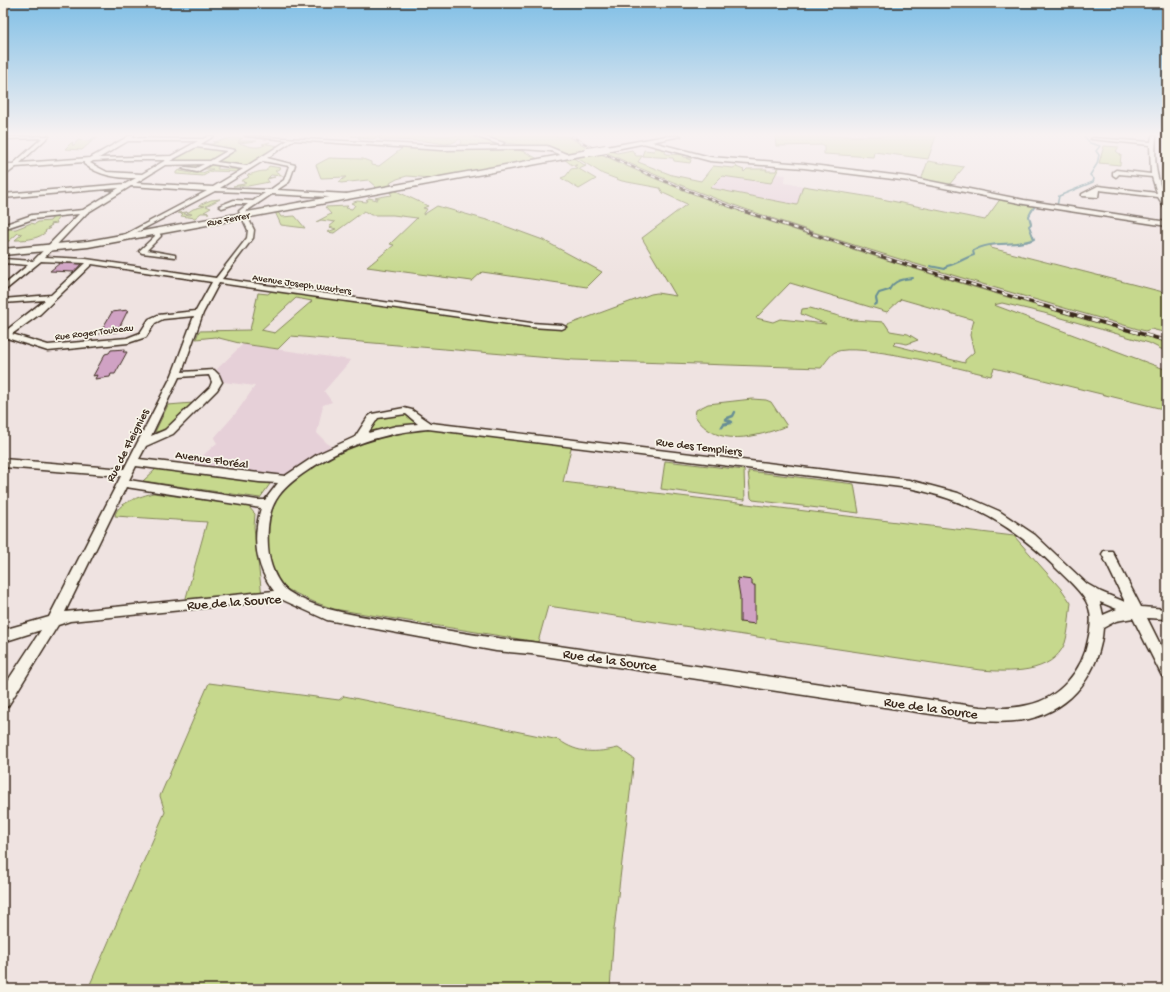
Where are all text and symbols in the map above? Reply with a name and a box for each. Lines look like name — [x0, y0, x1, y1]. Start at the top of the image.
street label: Rue Ferrer — [206, 210, 252, 230]
street label: Avenue Joseph Wauters — [252, 272, 352, 298]
street label: Rue Roger Toubeau — [54, 322, 135, 344]
street label: Rue de Fleignies — [104, 406, 154, 485]
street label: Rue des Templiers — [655, 436, 743, 460]
street label: Avenue Floréal — [174, 449, 250, 473]
street label: Rue de la Source — [186, 592, 283, 615]
street label: Rue de la Source — [562, 646, 658, 677]
street label: Rue de la Source — [883, 694, 979, 725]

